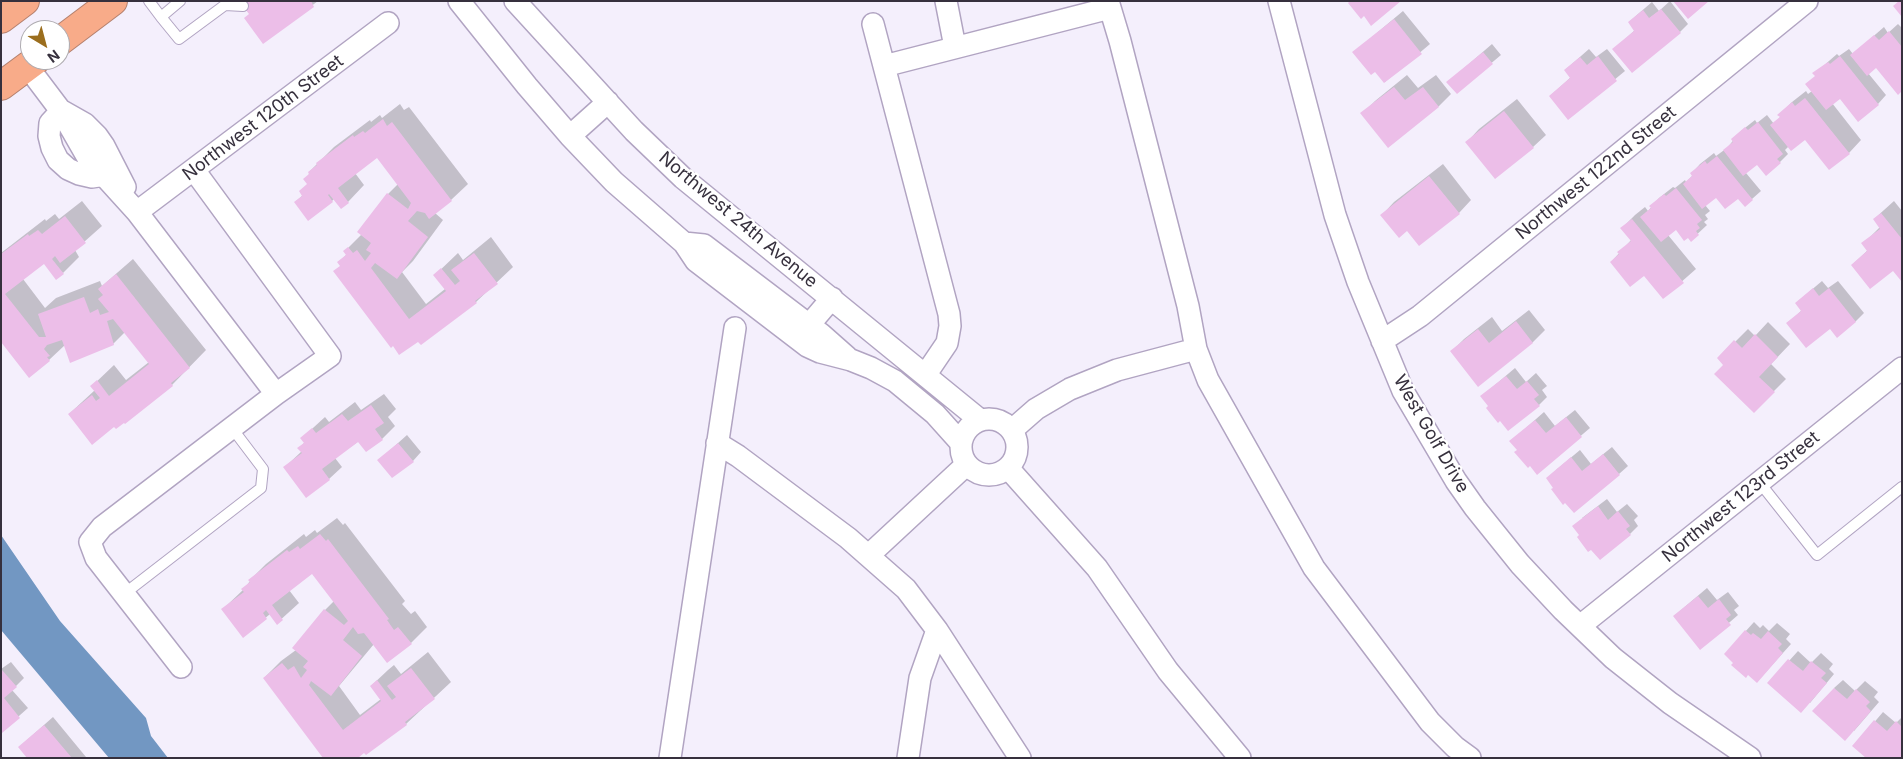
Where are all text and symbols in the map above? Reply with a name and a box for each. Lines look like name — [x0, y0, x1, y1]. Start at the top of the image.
north arrow — [20, 20, 70, 70]
text: N — [44, 47, 63, 67]
street label: Northwest 120th Street — [178, 51, 348, 185]
street label: Northwest 122nd Street — [1511, 102, 1681, 244]
street label: Northwest 24th Avenue — [654, 147, 822, 293]
street label: West Golf Drive — [1388, 371, 1474, 497]
street label: Northwest 123rd Street — [1658, 427, 1824, 567]

